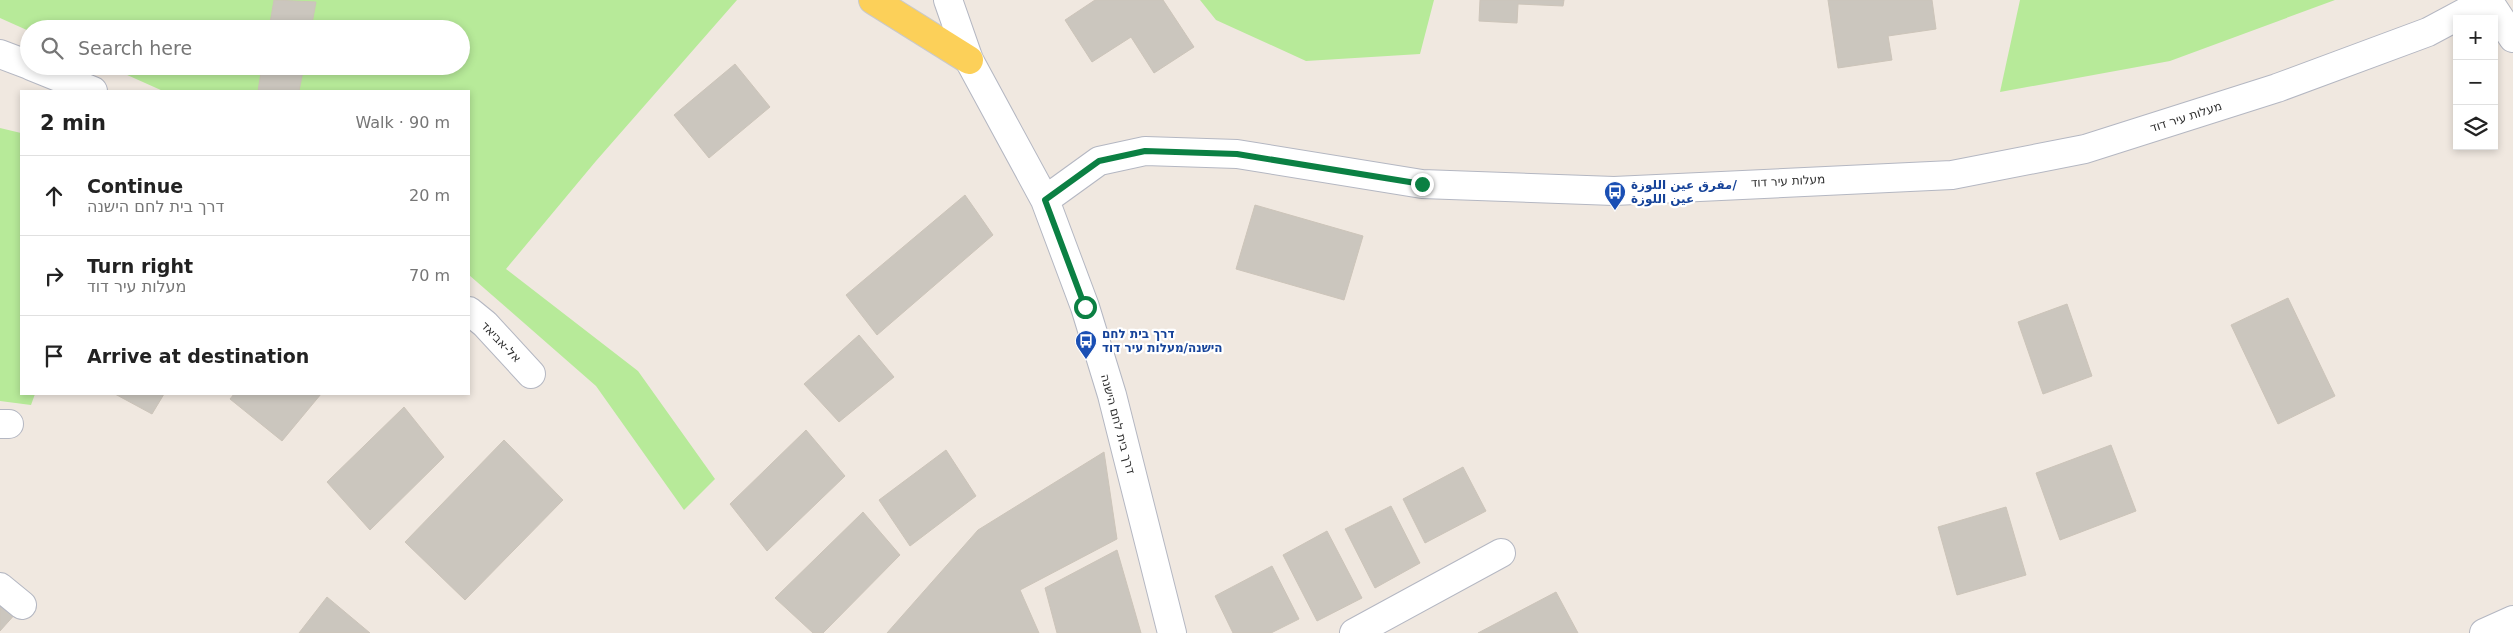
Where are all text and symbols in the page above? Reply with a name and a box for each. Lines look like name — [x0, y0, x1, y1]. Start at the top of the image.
map controls — [2453, 15, 2498, 150]
button: + — [2453, 15, 2498, 60]
search box — [20, 20, 470, 75]
icon: search — [38, 34, 66, 62]
text: Search here — [78, 37, 192, 59]
button: − — [2453, 60, 2498, 105]
street label: מעלות עיר דוד — [2148, 99, 2224, 135]
button: layers — [2453, 105, 2498, 150]
text: 2 min — [40, 111, 106, 135]
text: Walk · 90 m — [355, 113, 450, 132]
street label: מעלות עיר דוד — [1750, 172, 1826, 190]
route end — [1411, 173, 1434, 196]
text: Continue — [87, 175, 183, 197]
place label: مفرق عين اللوزة/ عين اللوزة — [1631, 178, 1738, 207]
bus stop icon: مفرق عين اللوزة/ عين اللوزة — [1603, 180, 1627, 211]
icon: ahead — [40, 182, 68, 210]
text: 20 m — [409, 186, 450, 205]
text: דרך בית לחם הישנה — [87, 197, 224, 216]
text: Turn right — [87, 255, 193, 277]
icon: right — [40, 262, 68, 290]
text: 70 m — [409, 266, 450, 285]
text: מעלות עיר דוד — [87, 277, 186, 296]
route start — [1074, 296, 1097, 319]
street label: אל-אביאד — [478, 319, 524, 365]
place label: דרך בית לחם הישנה/מעלות עיר דוד — [1102, 327, 1223, 355]
bus stop icon: דרך בית לחם הישנה/מעלות עיר דוד — [1074, 329, 1098, 360]
icon: arrive — [40, 342, 68, 370]
text: Arrive at destination — [87, 345, 309, 367]
street label: דרך בית לחם הישנה — [1098, 372, 1138, 476]

